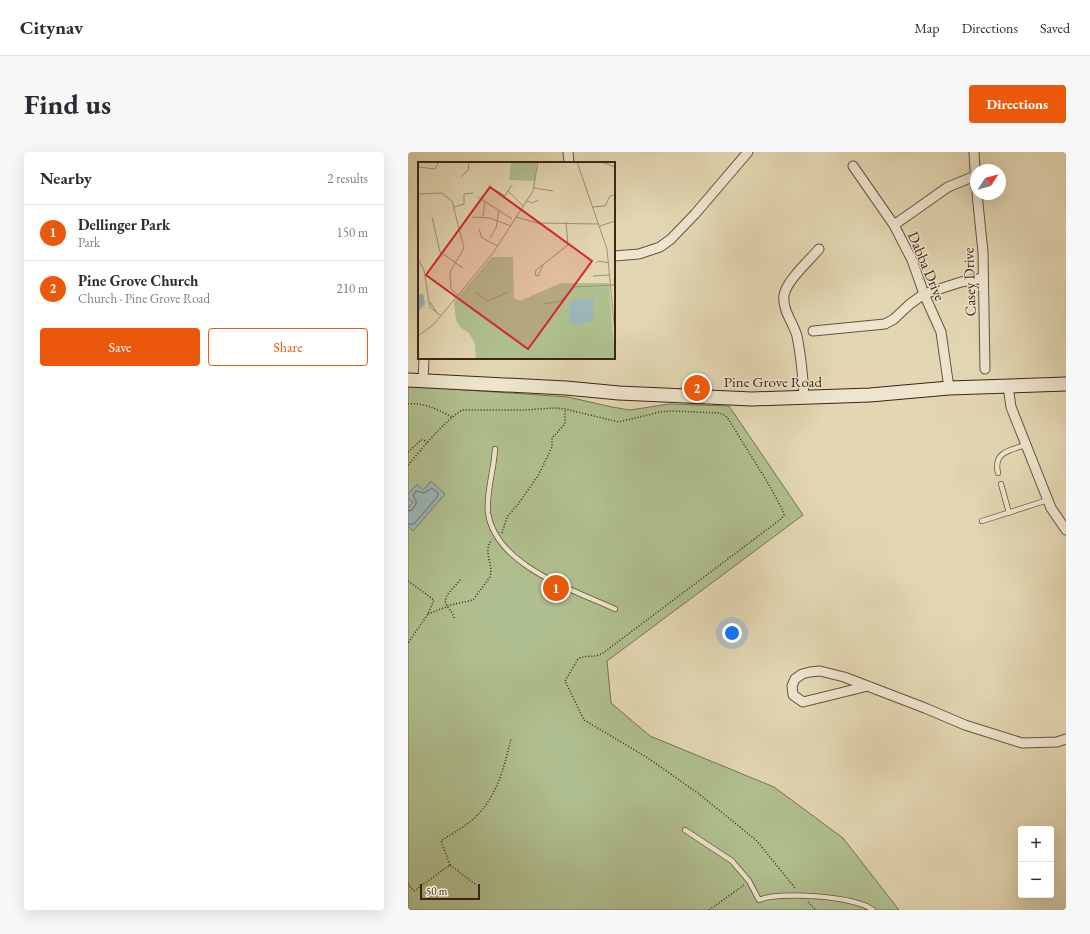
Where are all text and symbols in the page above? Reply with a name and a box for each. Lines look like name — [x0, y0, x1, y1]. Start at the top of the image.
text: Citynav — [20, 15, 83, 40]
text: Map — [914, 19, 940, 37]
text: Directions — [962, 19, 1018, 37]
text: Saved — [1040, 19, 1070, 37]
button: Directions — [969, 85, 1066, 123]
text: Find us — [24, 86, 111, 122]
inset map — [418, 162, 615, 359]
north arrow — [970, 164, 1006, 200]
text: Nearby — [40, 167, 92, 189]
text: 2 results — [327, 170, 368, 187]
text: Dellinger Park — [78, 215, 170, 234]
text: 1 — [50, 224, 56, 241]
text: 150 m — [337, 224, 368, 241]
street label: Dabba Drive — [904, 228, 950, 304]
text: Park — [78, 234, 100, 251]
street label: Casey Drive — [958, 247, 980, 317]
text: Pine Grove Church — [78, 271, 198, 290]
text: 2 — [50, 280, 56, 297]
text: 210 m — [337, 280, 368, 297]
text: Church · Pine Grove Road — [78, 290, 210, 307]
button: Save — [40, 328, 200, 366]
button: Share — [208, 328, 368, 366]
street label: Pine Grove Road — [724, 372, 823, 391]
pin: 2 — [684, 373, 710, 403]
pin: 1 — [543, 573, 569, 603]
your location — [722, 623, 742, 643]
map controls — [1018, 826, 1054, 898]
button: + — [1018, 826, 1054, 862]
button: − — [1018, 862, 1054, 898]
scale bar — [420, 882, 480, 901]
text: 50 m — [426, 884, 447, 898]

